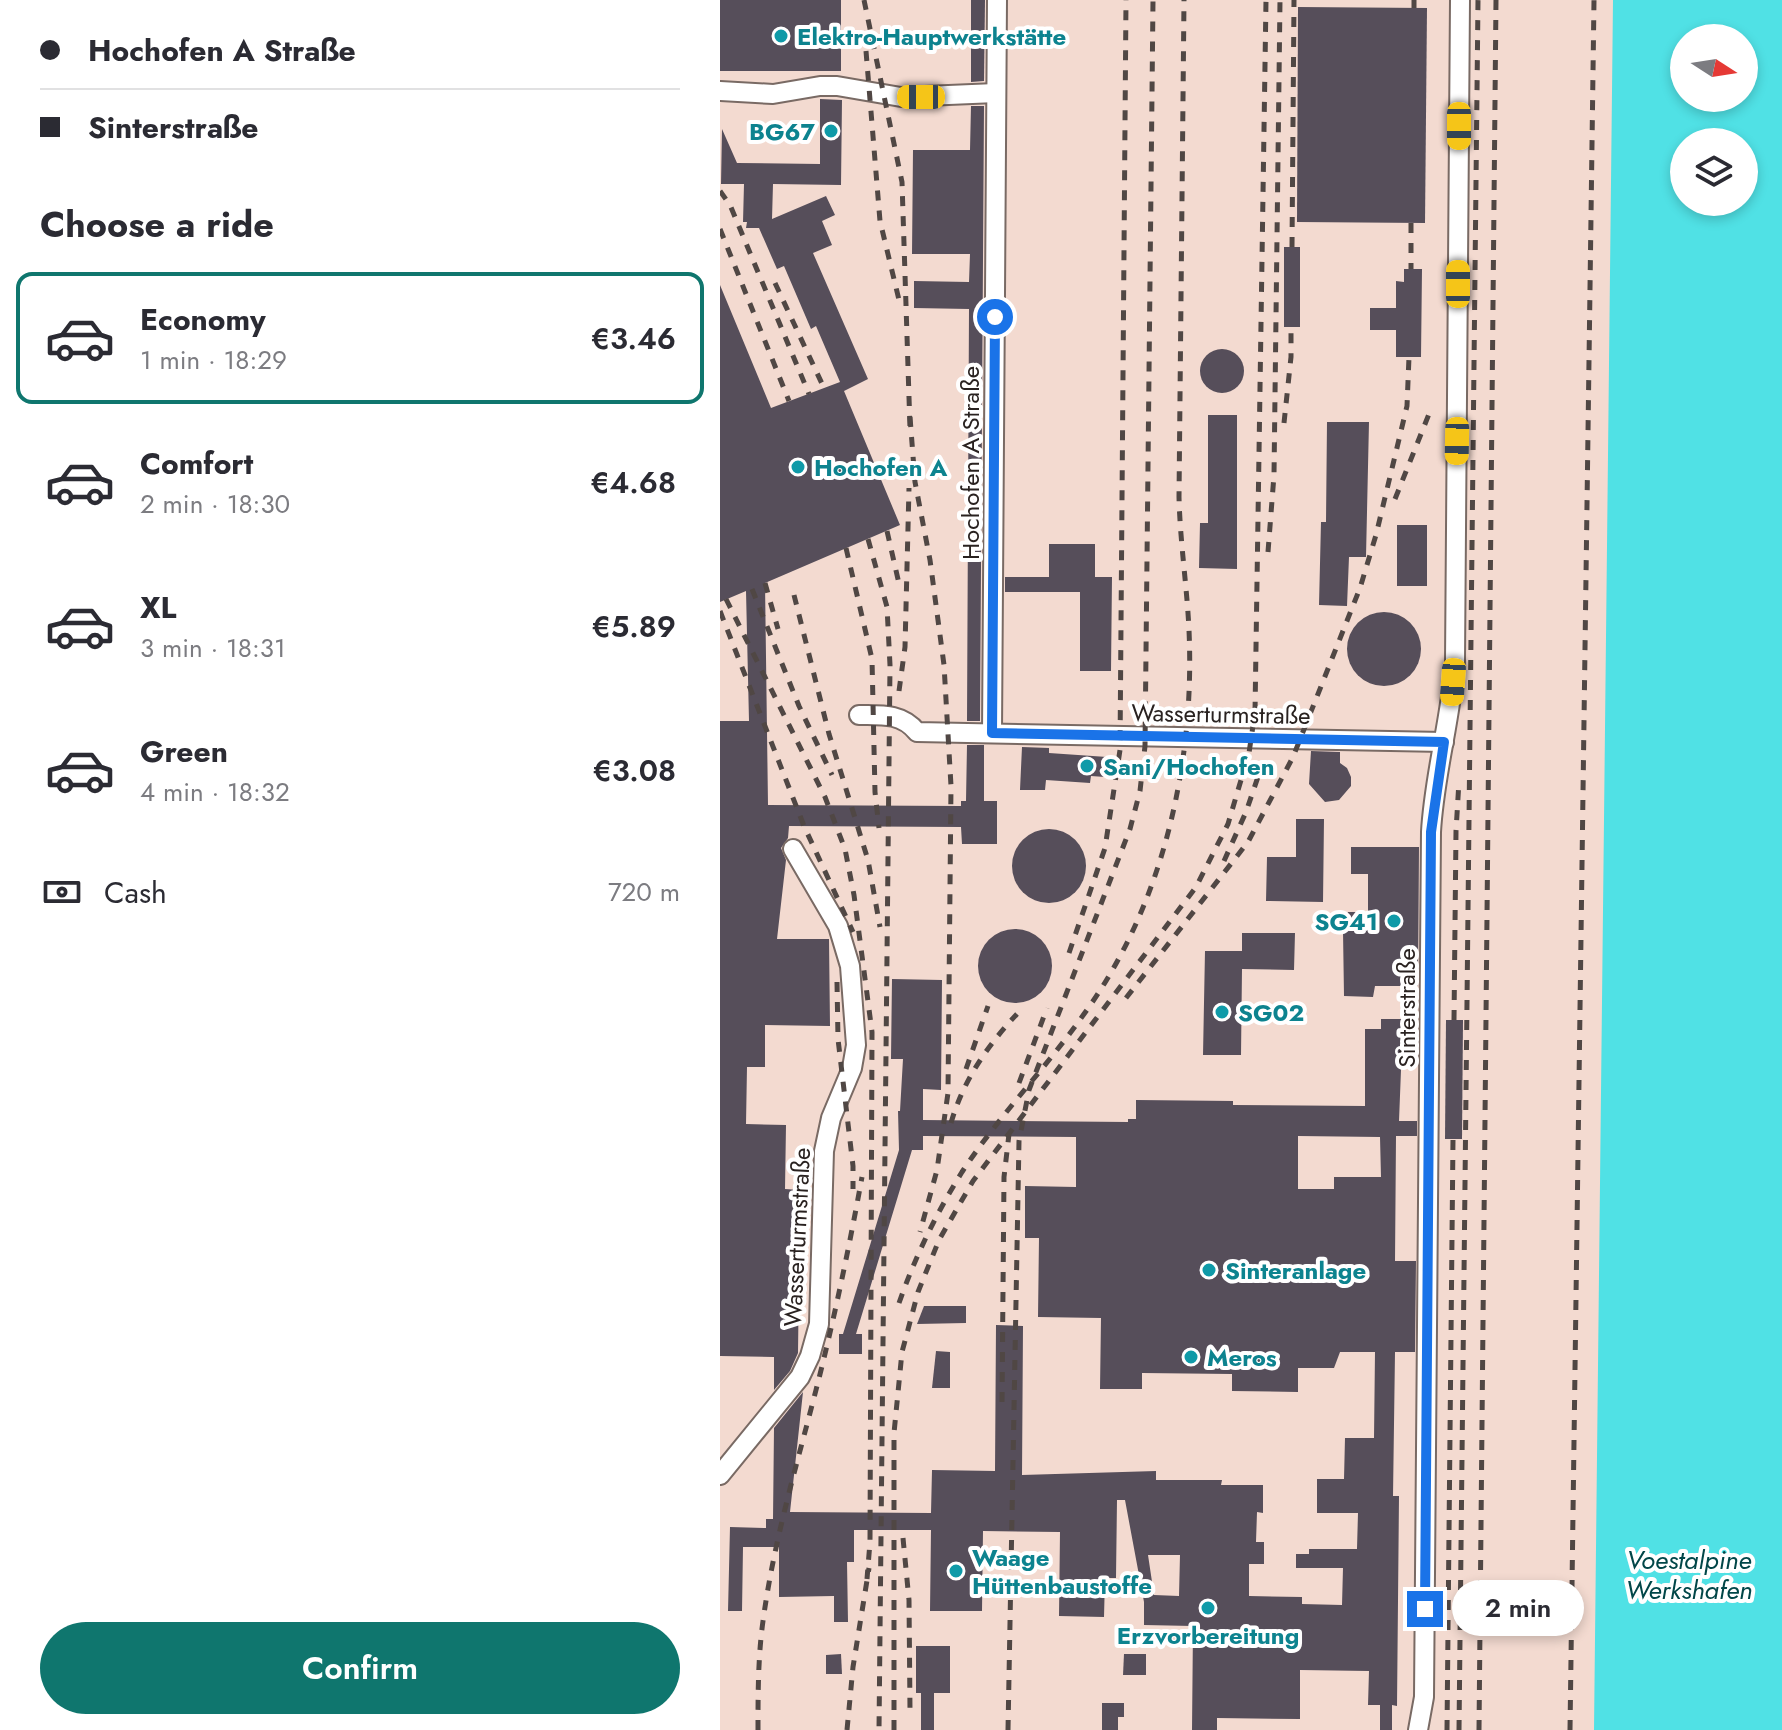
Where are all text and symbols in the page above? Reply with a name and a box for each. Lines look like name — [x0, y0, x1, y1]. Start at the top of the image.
place label: Elektro-Hauptwerkstätte — [797, 19, 1066, 54]
north arrow — [1670, 24, 1758, 112]
map controls — [1670, 24, 1758, 216]
marker: Elektro-Hauptwerkstätte — [772, 27, 790, 45]
text: Hochofen A Straße — [88, 29, 356, 72]
car — [897, 85, 945, 109]
car — [1447, 102, 1471, 150]
text: Sinterstraße — [88, 106, 258, 149]
place label: BG67 — [749, 114, 816, 149]
marker: BG67 — [822, 122, 840, 140]
button: layers — [1670, 128, 1758, 216]
text: Choose a ride — [40, 198, 274, 250]
car — [1446, 260, 1470, 308]
text: Economy — [140, 298, 266, 341]
route start — [977, 299, 1013, 335]
icon: car — [44, 302, 116, 374]
text: €3.46 — [591, 317, 676, 360]
text: 1 min · 18:29 — [140, 341, 287, 379]
street label: Hochofen A Straße — [953, 366, 988, 560]
car — [1445, 417, 1469, 465]
text: Comfort — [140, 442, 253, 485]
icon: car — [44, 446, 116, 518]
place label: Hochofen A — [814, 450, 948, 485]
marker: Hochofen A — [789, 458, 807, 476]
text: €4.68 — [591, 461, 676, 504]
text: 2 min · 18:30 — [140, 485, 290, 523]
text: XL — [140, 586, 176, 629]
icon: car — [44, 590, 116, 662]
text: €5.89 — [592, 605, 676, 648]
text: 3 min · 18:31 — [140, 629, 286, 667]
car — [1439, 657, 1467, 707]
street label: Wasserturmstraße — [1131, 695, 1311, 733]
text: Green — [140, 730, 228, 773]
icon: car — [44, 734, 116, 806]
text: €3.08 — [593, 749, 676, 792]
place label: Sani/Hochofen — [1103, 749, 1274, 784]
marker: Sani/Hochofen — [1078, 757, 1096, 775]
text: 4 min · 18:32 — [140, 773, 290, 811]
icon: cash — [40, 870, 84, 914]
text: Cash — [104, 871, 167, 914]
text: 720 m — [608, 873, 680, 911]
place label: SG41 — [1314, 904, 1378, 939]
marker: SG41 — [1385, 912, 1403, 930]
street label: Sinterstraße — [1389, 948, 1424, 1068]
place label: SG02 — [1238, 995, 1304, 1030]
marker: SG02 — [1213, 1003, 1231, 1021]
street label: Wasserturmstraße — [775, 1147, 819, 1327]
place label: Sinteranlage — [1225, 1253, 1366, 1288]
marker: Sinteranlage — [1200, 1261, 1218, 1279]
place label: Meros — [1207, 1340, 1277, 1375]
marker: Meros — [1182, 1348, 1200, 1366]
place label: Waage Hüttenbaustoffe — [972, 1540, 1152, 1603]
water label: Voestalpine Werkshafen — [1626, 1541, 1752, 1609]
marker: Waage Hüttenbaustoffe — [947, 1562, 965, 1580]
callout: 2 min — [1453, 1581, 1585, 1637]
text: 2 min — [1485, 1589, 1551, 1627]
route end — [1407, 1591, 1443, 1627]
marker: Erzvorbereitung — [1199, 1599, 1217, 1617]
place label: Erzvorbereitung — [1117, 1618, 1299, 1653]
button: Confirm — [40, 1622, 680, 1714]

